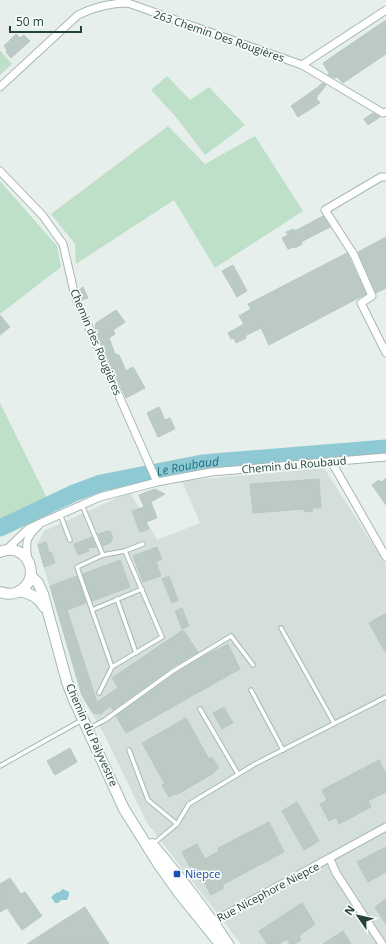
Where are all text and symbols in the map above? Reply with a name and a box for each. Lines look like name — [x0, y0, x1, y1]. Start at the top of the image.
street label: 263 Chemin Des Rougières — [152, 6, 287, 65]
scale bar — [10, 8, 81, 34]
text: 50 m — [16, 13, 44, 30]
street label: Chemin des Rougières — [67, 286, 126, 397]
street label: Chemin du Roubaud — [241, 452, 347, 477]
water label: Le Roubaud — [155, 453, 221, 480]
street label: Chemin du Palyvestre — [63, 681, 122, 789]
street label: Rue Nicephore Niepce — [214, 858, 322, 925]
place label: Niepce — [185, 866, 220, 881]
marker: Niepce — [172, 869, 182, 879]
north arrow — [338, 896, 378, 936]
text: N — [341, 902, 358, 918]

